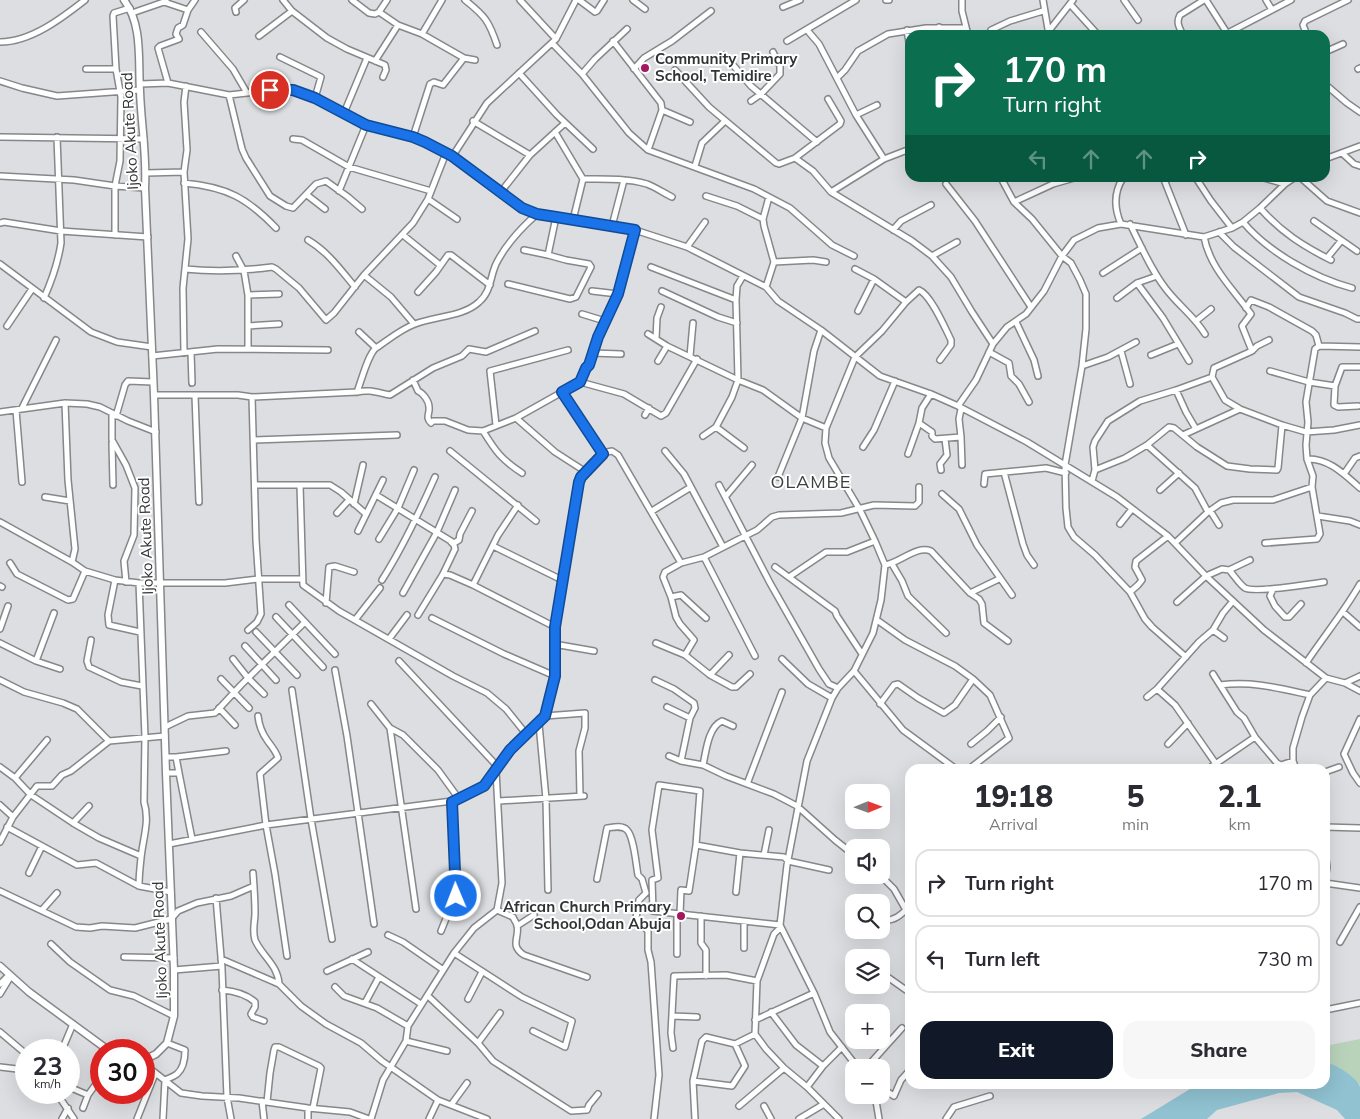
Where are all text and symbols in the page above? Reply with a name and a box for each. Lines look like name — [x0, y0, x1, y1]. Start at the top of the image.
text: 170 m — [1003, 47, 1107, 91]
place label: Community Primary School, Temidire — [655, 49, 798, 85]
icon: right — [920, 50, 985, 115]
marker: Community Primary School, Temidire — [639, 62, 651, 74]
pin — [249, 69, 291, 111]
street label: Ijoko Akute Road — [117, 72, 142, 190]
icon: arrive — [256, 76, 284, 104]
text: Turn right — [1003, 90, 1101, 118]
icon: left — [1024, 145, 1052, 173]
icon: ahead — [1077, 145, 1105, 173]
icon: ahead — [1130, 145, 1158, 173]
icon: right — [1183, 145, 1211, 173]
district label: OLAMBE — [771, 470, 851, 493]
street label: Ijoko Akute Road — [134, 477, 157, 595]
text: 19:18 — [974, 777, 1053, 815]
text: 5 — [1126, 777, 1144, 815]
text: 2.1 — [1218, 777, 1261, 815]
north arrow — [845, 784, 890, 829]
map controls — [845, 784, 890, 1104]
text: Arrival — [989, 814, 1038, 834]
text: min — [1122, 814, 1149, 834]
text: km — [1228, 814, 1251, 834]
button: sound — [845, 839, 890, 884]
position arrow — [429, 869, 481, 921]
icon: right — [922, 869, 950, 897]
text: Turn right — [965, 871, 1054, 895]
text: 170 m — [1257, 871, 1313, 895]
street label: Ijoko Akute Road — [148, 881, 171, 999]
button: search — [845, 894, 890, 939]
place label: African Church Primary School,Odan Abuja — [503, 897, 672, 933]
marker: African Church Primary School,Odan Abuja — [675, 910, 687, 922]
icon: left — [922, 945, 950, 973]
text: Turn left — [965, 947, 1040, 971]
text: 730 m — [1257, 947, 1313, 971]
button: layers — [845, 949, 890, 994]
button: + — [845, 1004, 890, 1049]
button: Exit — [920, 1021, 1113, 1079]
button: Share — [1123, 1021, 1315, 1079]
speed limit sign: 30 — [90, 1039, 155, 1104]
text: 23 — [32, 1050, 63, 1081]
button: − — [845, 1059, 890, 1104]
text: km/h — [34, 1076, 61, 1091]

